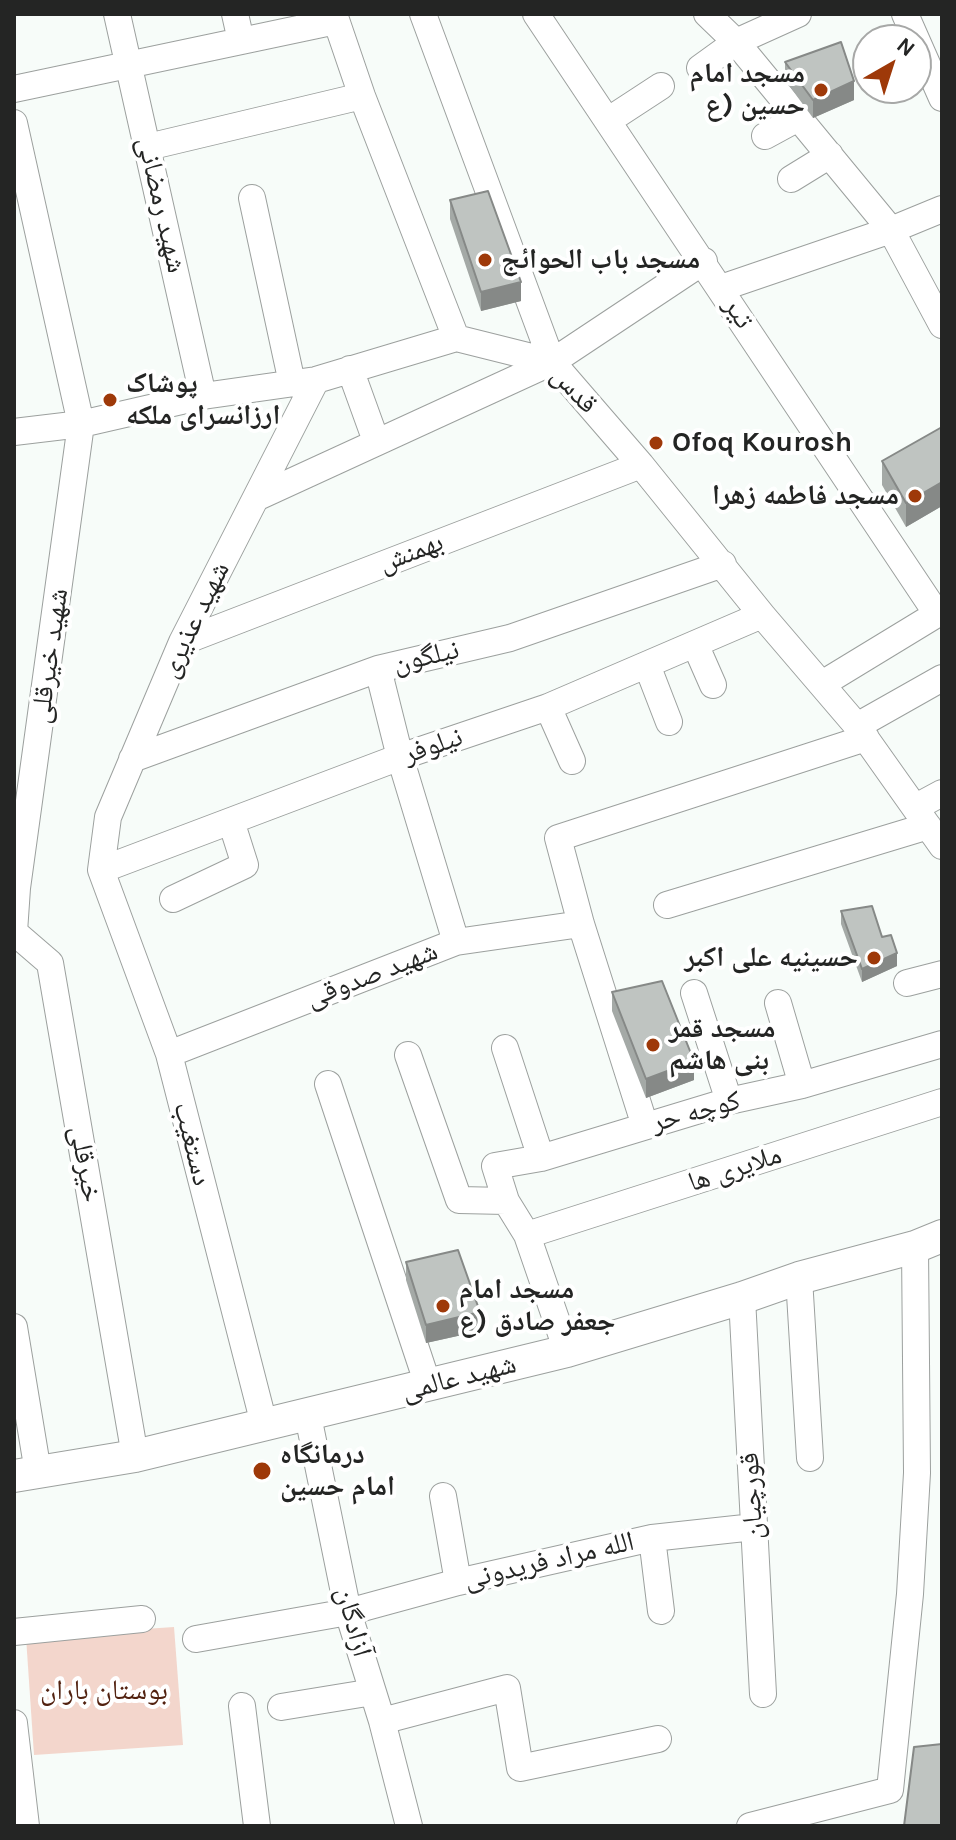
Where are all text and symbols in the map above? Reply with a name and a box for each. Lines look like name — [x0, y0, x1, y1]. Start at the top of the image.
north arrow — [852, 24, 932, 104]
text: N — [892, 32, 920, 62]
place label: مسجد امام حسین (ع — [690, 57, 805, 123]
marker: مسجد امام حسین (ع — [812, 81, 830, 99]
street label: شهید رمضانی — [129, 134, 193, 276]
place label: مسجد باب الحوائج — [501, 243, 700, 277]
marker: مسجد باب الحوائج — [476, 251, 494, 269]
street label: تیر — [715, 291, 761, 335]
street label: قدس — [544, 359, 604, 421]
place label: پوشاک ارزانسرای ملکه — [126, 367, 280, 433]
marker: پوشاک ارزانسرای ملکه — [101, 391, 119, 409]
place label: Ofoq Kourosh — [672, 426, 852, 460]
marker: Ofoq Kourosh — [647, 434, 665, 452]
place label: مسجد فاطمه زهرا — [712, 479, 899, 513]
marker: مسجد فاطمه زهرا — [906, 487, 924, 505]
street label: بهمنش — [374, 525, 448, 581]
street label: شهید عذیری — [153, 557, 237, 683]
street label: شهید خیرقلی — [24, 586, 76, 726]
street label: نیلگون — [390, 633, 462, 681]
street label: نیلوفر — [399, 720, 467, 772]
street label: شهید صدوقی — [301, 935, 443, 1015]
place label: حسینیه علی اکبر — [685, 941, 858, 975]
marker: حسینیه علی اکبر — [865, 949, 883, 967]
place label: مسجد قمر بنی هاشم — [669, 1012, 775, 1078]
marker: مسجد قمر بنی هاشم — [644, 1036, 662, 1054]
street label: کوچه حر — [648, 1084, 744, 1140]
street label: دستغیب — [165, 1099, 219, 1189]
street label: خیرقلی — [62, 1123, 108, 1205]
street label: ملایری ها — [684, 1138, 786, 1200]
place label: مسجد امام جعفر صادق (ع — [459, 1273, 615, 1339]
marker: مسجد امام جعفر صادق (ع — [434, 1297, 452, 1315]
street label: شهید عالمی — [398, 1348, 520, 1408]
place label: درمانگاه امام حسین — [280, 1438, 395, 1504]
street label: قورچیان — [733, 1452, 771, 1540]
marker: درمانگاه امام حسین — [251, 1460, 273, 1482]
street label: الله مراد فریدونی — [461, 1525, 637, 1597]
street label: آزادگان — [328, 1583, 378, 1661]
park label: بوستان باران — [40, 1674, 168, 1708]

